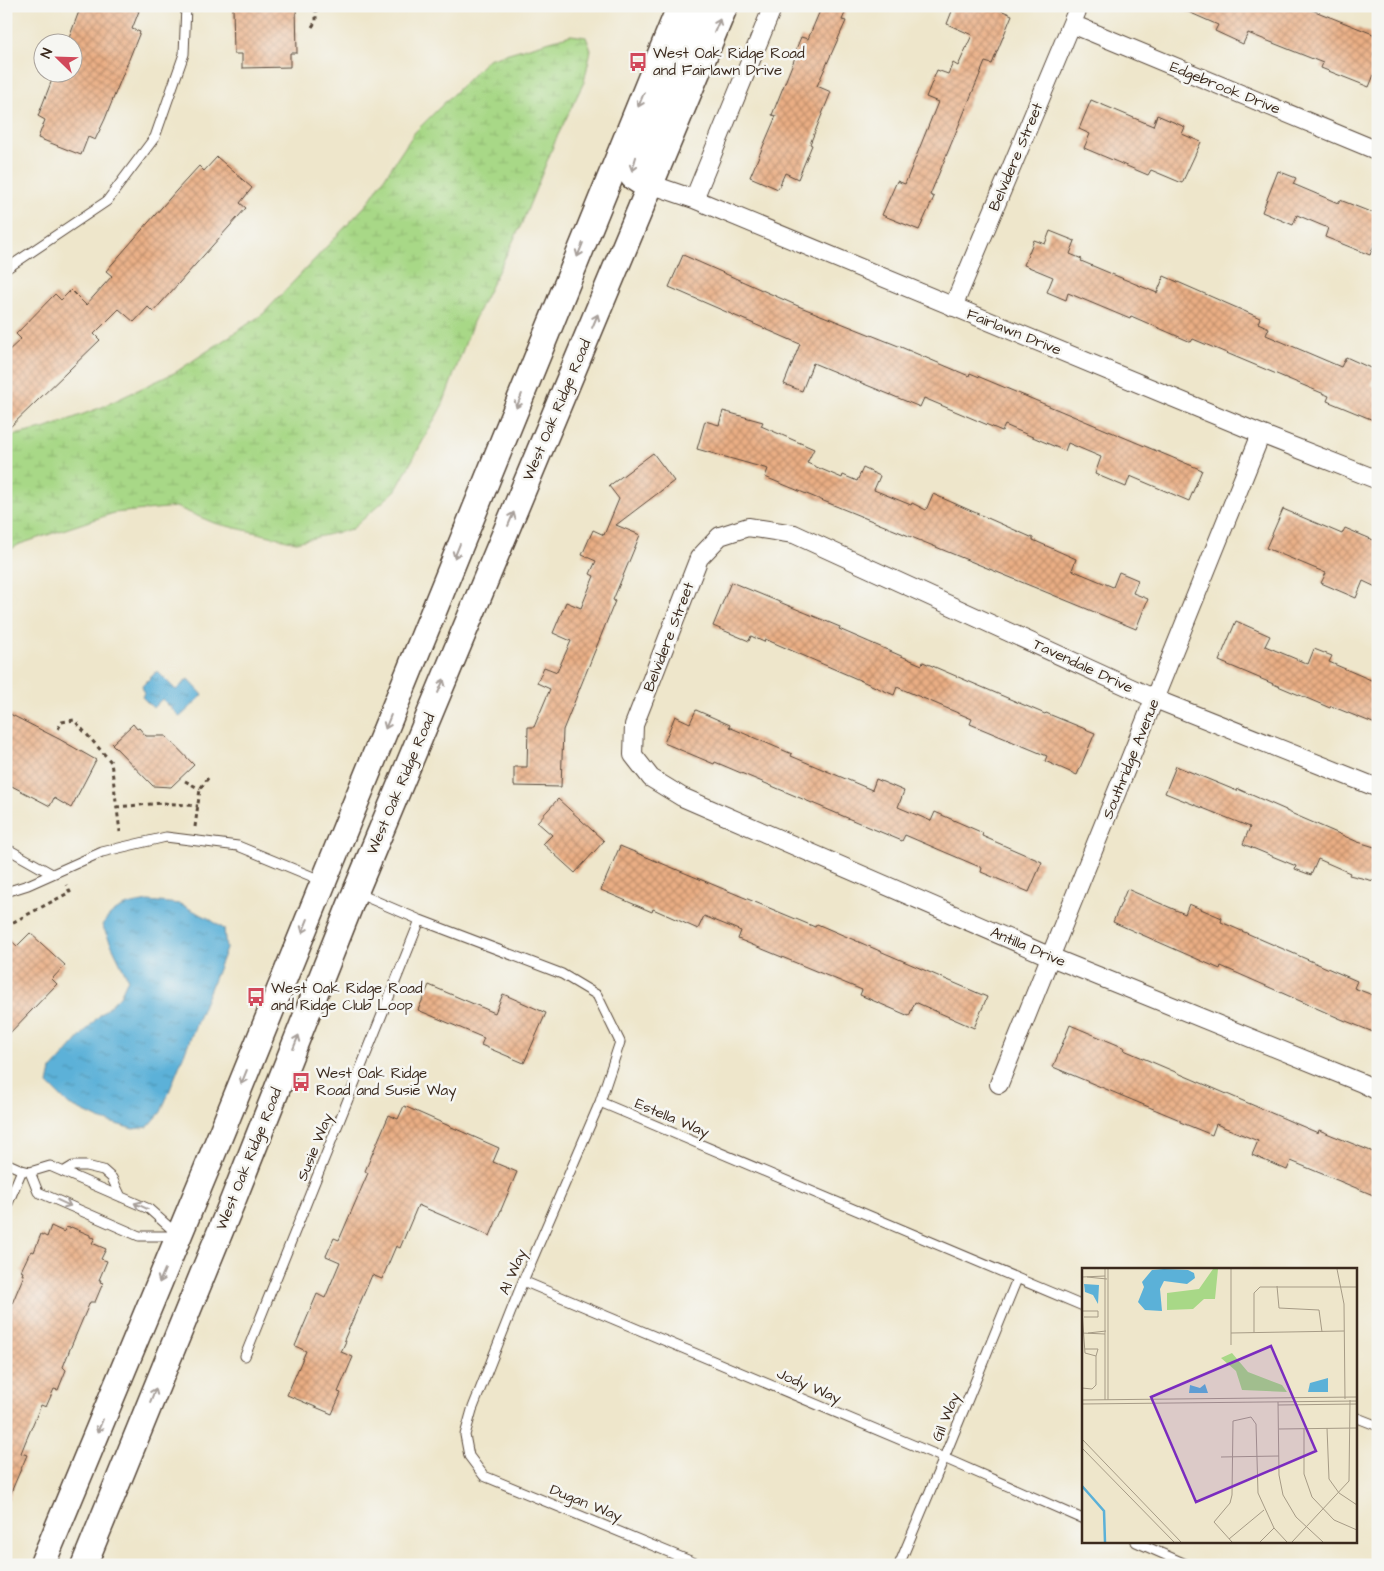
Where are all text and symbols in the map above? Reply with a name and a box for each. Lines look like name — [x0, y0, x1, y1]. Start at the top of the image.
one-way arrow — [712, 19, 722, 34]
north arrow — [32, 32, 82, 82]
place label: West Oak Ridge Road and Fairlawn Drive — [653, 43, 805, 81]
text: N — [36, 45, 58, 61]
bus stop icon: West Oak Ridge Road and Fairlawn Drive — [627, 51, 649, 73]
street label: Edgebrook Drive — [1166, 56, 1283, 121]
one-way arrow — [636, 92, 646, 107]
street label: Belvidere Street — [984, 100, 1048, 214]
one-way arrow — [629, 156, 639, 172]
one-way arrow — [574, 242, 584, 257]
street label: Fairlawn Drive — [964, 303, 1064, 361]
one-way arrow — [590, 314, 600, 329]
street label: West Oak Ridge Road — [518, 336, 597, 484]
one-way arrow — [513, 393, 523, 408]
one-way arrow — [507, 512, 517, 527]
one-way arrow — [452, 543, 462, 558]
street label: Belvidere Street — [638, 579, 700, 695]
street label: Tavendale Drive — [1029, 634, 1137, 698]
one-way arrow — [437, 679, 447, 694]
street label: Southridge Avenue — [1097, 696, 1166, 823]
street label: West Oak Ridge Road — [362, 710, 441, 858]
one-way arrow — [382, 714, 392, 729]
one-way arrow — [300, 918, 309, 933]
street label: Antilla Drive — [987, 922, 1069, 972]
place label: West Oak Ridge Road and Ridge Club Loop — [271, 978, 423, 1017]
bus stop icon: West Oak Ridge Road and Ridge Club Loop — [245, 986, 267, 1008]
one-way arrow — [292, 1035, 301, 1050]
place label: West Oak Ridge Road and Susie Way — [316, 1063, 456, 1102]
one-way arrow — [239, 1069, 248, 1084]
bus stop icon: West Oak Ridge Road and Susie Way — [290, 1071, 312, 1093]
street label: West Oak Ridge Road — [211, 1084, 288, 1234]
street label: Estella Way — [631, 1093, 712, 1144]
street label: Susie Way — [292, 1110, 339, 1184]
one-way arrow — [56, 1198, 71, 1208]
one-way arrow — [134, 1200, 149, 1210]
street label: Al Way — [494, 1246, 533, 1299]
one-way arrow — [157, 1268, 166, 1283]
inset map — [1082, 1268, 1356, 1544]
street label: Jody Way — [773, 1363, 845, 1410]
one-way arrow — [148, 1388, 158, 1403]
street label: Gil Way — [927, 1389, 966, 1445]
one-way arrow — [95, 1418, 104, 1433]
street label: Dugan Way — [546, 1479, 625, 1528]

